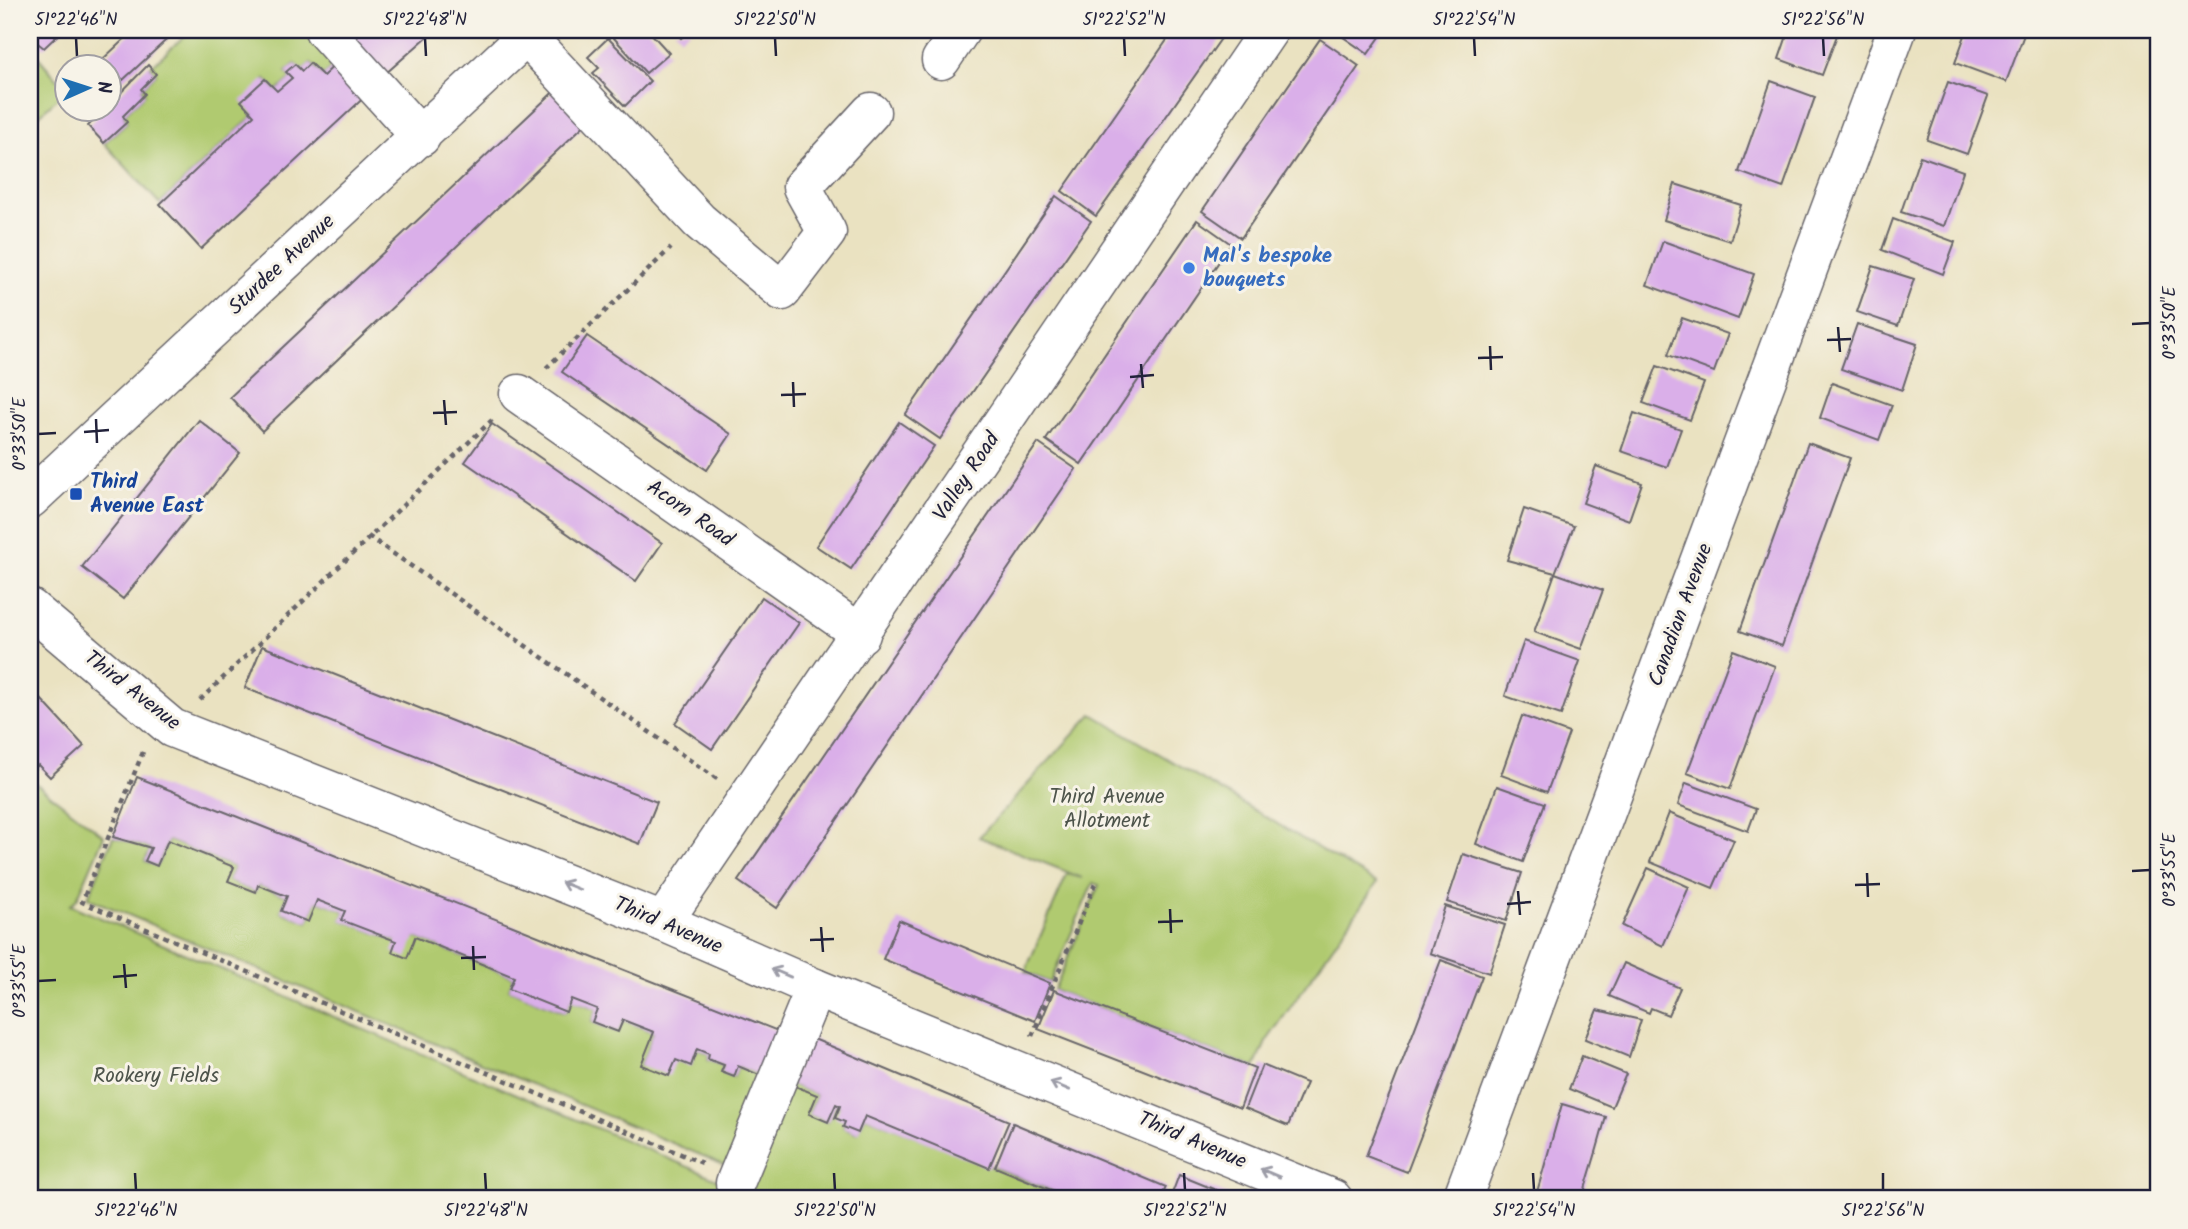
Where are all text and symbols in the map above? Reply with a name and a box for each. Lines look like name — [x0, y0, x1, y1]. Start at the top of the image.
text: 51°22'46"N — [34, 6, 118, 35]
text: 51°22'48"N — [383, 6, 467, 35]
text: 51°22'50"N — [734, 6, 816, 35]
text: 51°22'52"N — [1082, 6, 1166, 35]
text: 51°22'54"N — [1433, 6, 1515, 35]
text: 51°22'56"N — [1782, 6, 1864, 35]
north arrow — [52, 52, 122, 122]
text: N — [88, 80, 118, 94]
street label: Sturdee Avenue — [221, 206, 343, 323]
place label: MaI's bespoke bouquets — [1203, 240, 1332, 297]
marker: MaI's bespoke bouquets — [1181, 260, 1197, 276]
text: 0°33'50"E — [2156, 286, 2185, 360]
text: 0°33'50"E — [6, 397, 35, 471]
street label: Valley Road — [925, 425, 1009, 528]
place label: Third Avenue East — [90, 466, 205, 523]
street label: Acorn Road — [639, 472, 741, 557]
marker: Third Avenue East — [68, 486, 84, 502]
street label: Canadian Avenue — [1640, 538, 1722, 691]
street label: Third Avenue — [76, 643, 188, 740]
park label: Third Avenue Allotment — [1049, 781, 1165, 838]
text: 0°33'55"E — [2156, 832, 2185, 907]
one-way arrow — [561, 878, 582, 891]
street label: Third Avenue — [609, 888, 728, 964]
text: 0°33'55"E — [6, 943, 35, 1018]
one-way arrow — [771, 966, 792, 979]
park label: Rookery Fields — [93, 1060, 219, 1093]
one-way arrow — [1050, 1079, 1071, 1092]
street label: Third Avenue — [1133, 1103, 1252, 1179]
one-way arrow — [1260, 1166, 1281, 1179]
text: 51°22'46"N — [94, 1197, 178, 1226]
text: 51°22'48"N — [444, 1197, 528, 1226]
text: 51°22'50"N — [794, 1197, 876, 1226]
text: 51°22'52"N — [1143, 1197, 1227, 1226]
text: 51°22'54"N — [1493, 1197, 1575, 1226]
text: 51°22'56"N — [1842, 1197, 1924, 1226]

